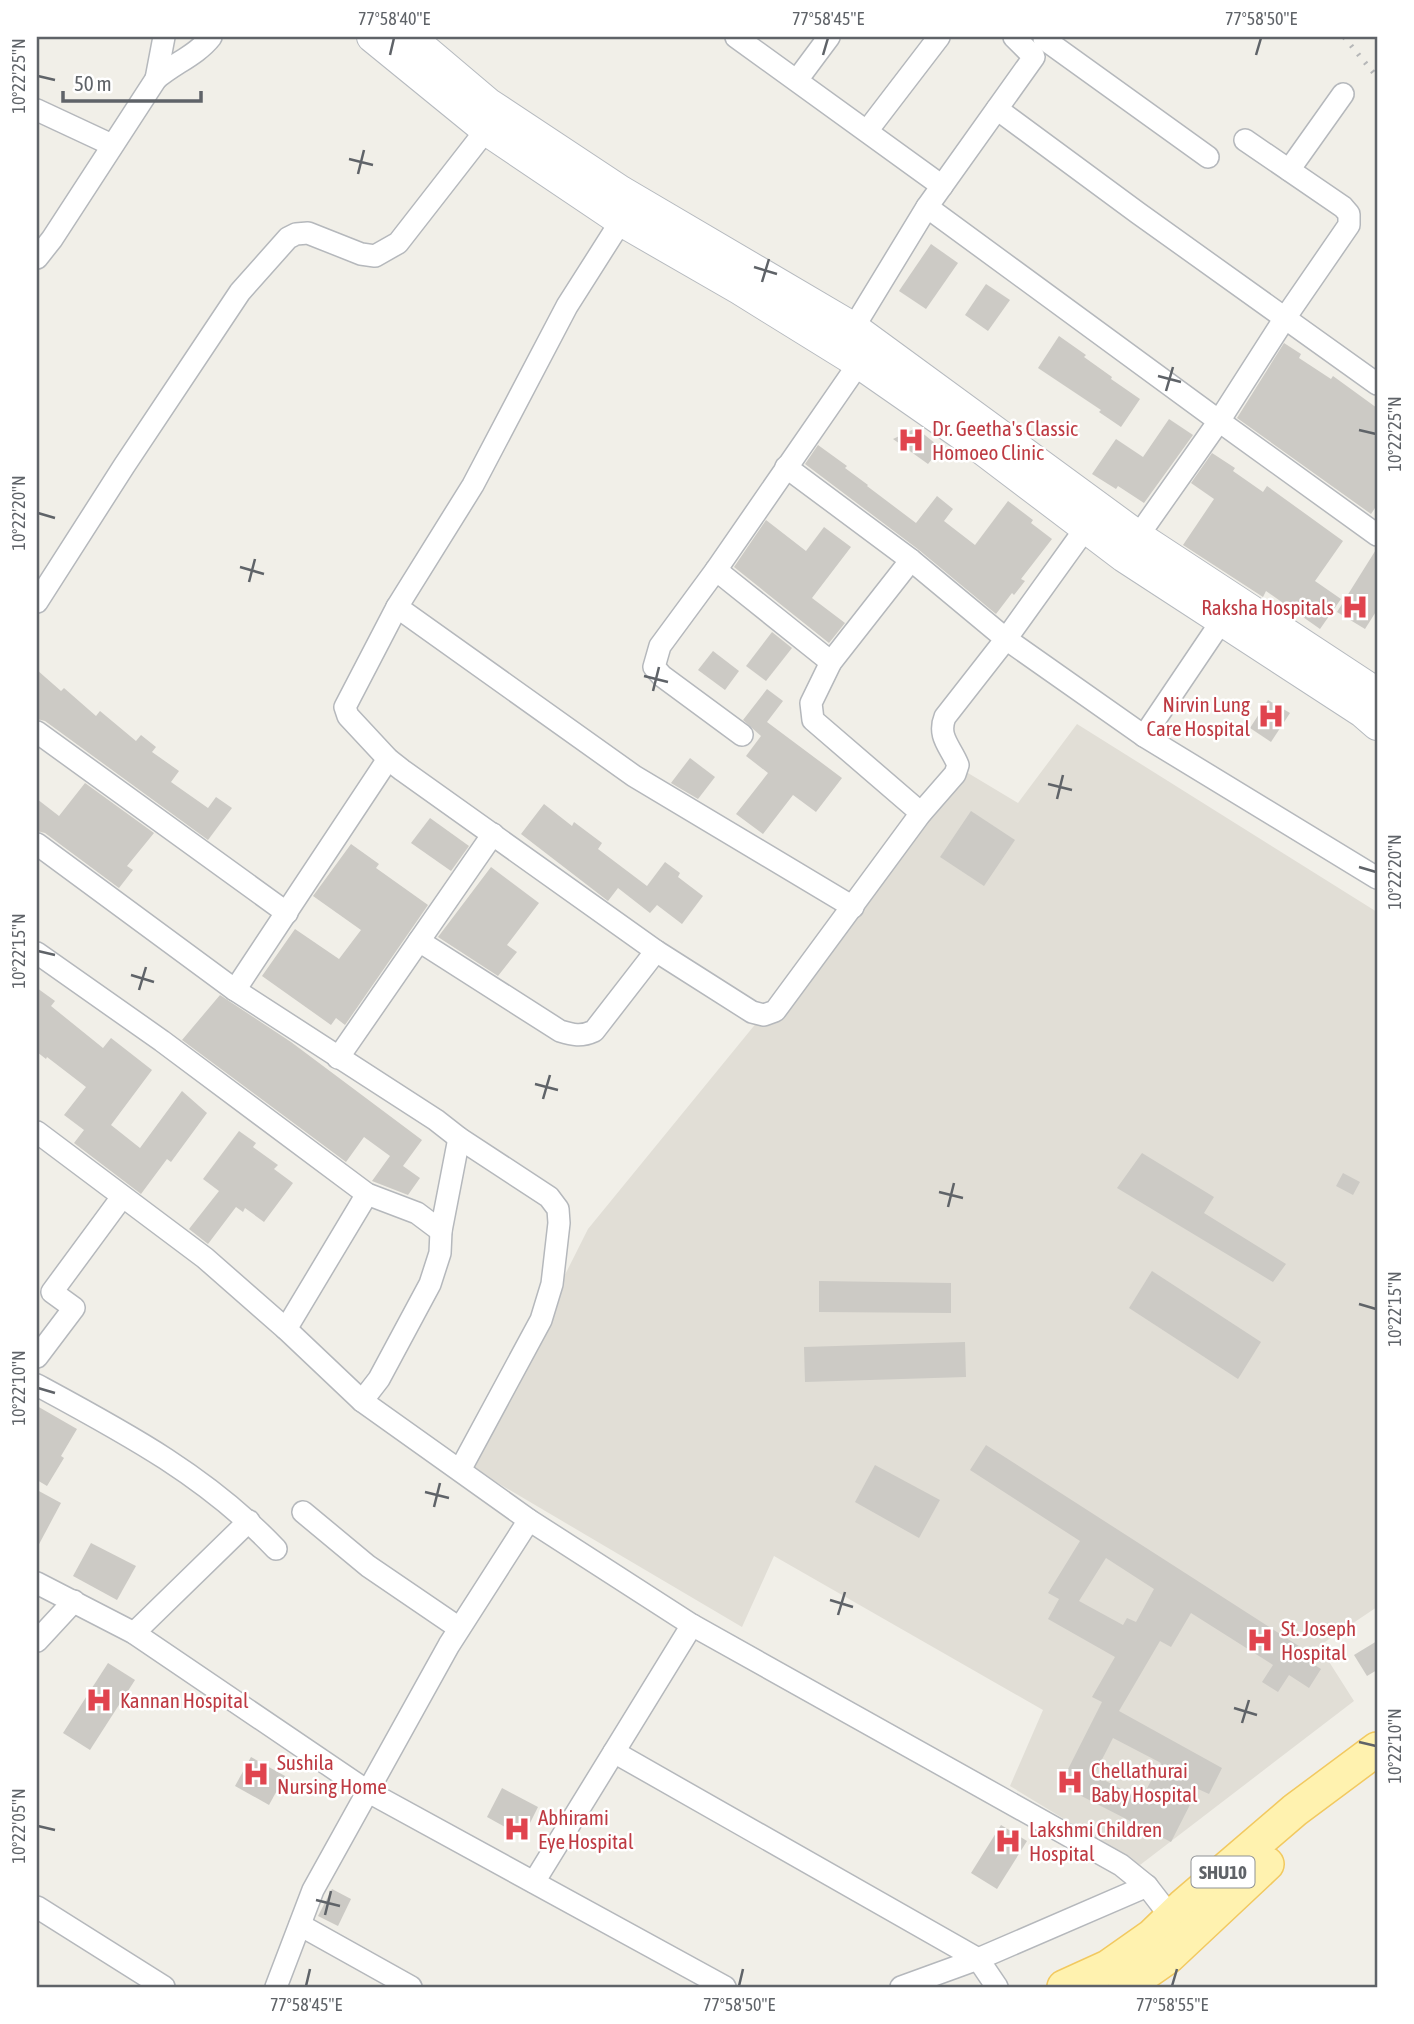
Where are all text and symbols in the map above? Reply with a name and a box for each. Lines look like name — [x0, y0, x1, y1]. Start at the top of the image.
text: 77°58'40"E — [358, 8, 430, 29]
text: 77°58'45"E — [792, 8, 864, 29]
text: 77°58'50"E — [1225, 8, 1297, 29]
text: 10°22'25"N — [8, 38, 29, 114]
scale bar — [63, 60, 201, 104]
text: 50 m — [74, 71, 112, 95]
text: 10°22'25"N — [1384, 396, 1405, 472]
place label: Dr. Geetha's Classic Homoeo Clinic — [932, 416, 1078, 464]
hospital icon: Dr. Geetha's Classic Homoeo Clinic — [896, 425, 926, 455]
text: 10°22'20"N — [8, 475, 29, 551]
hospital icon: Raksha Hospitals — [1340, 592, 1370, 622]
place label: Raksha Hospitals — [1201, 595, 1334, 619]
place label: Nirvin Lung Care Hospital — [1147, 692, 1250, 740]
hospital icon: Nirvin Lung Care Hospital — [1256, 701, 1286, 731]
text: 10°22'20"N — [1384, 834, 1405, 910]
text: 10°22'15"N — [8, 913, 29, 989]
text: 10°22'15"N — [1384, 1271, 1405, 1347]
text: 10°22'10"N — [8, 1350, 29, 1426]
place label: St. Joseph Hospital — [1281, 1616, 1356, 1664]
hospital icon: St. Joseph Hospital — [1245, 1625, 1275, 1655]
hospital icon: Kannan Hospital — [84, 1685, 114, 1715]
place label: Kannan Hospital — [120, 1688, 249, 1712]
text: 10°22'10"N — [1384, 1708, 1405, 1784]
place label: Sushila Nursing Home — [277, 1750, 387, 1798]
place label: Chellathurai Baby Hospital — [1091, 1758, 1198, 1806]
hospital icon: Sushila Nursing Home — [241, 1759, 271, 1789]
hospital icon: Chellathurai Baby Hospital — [1055, 1767, 1085, 1797]
text: 10°22'05"N — [8, 1788, 29, 1864]
place label: Abhirami Eye Hospital — [538, 1805, 634, 1853]
hospital icon: Abhirami Eye Hospital — [502, 1814, 532, 1844]
place label: Lakshmi Children Hospital — [1029, 1817, 1162, 1865]
hospital icon: Lakshmi Children Hospital — [993, 1826, 1023, 1856]
road number: SHU10 — [1192, 1856, 1254, 1888]
text: 77°58'45"E — [270, 1994, 342, 2015]
text: 77°58'50"E — [703, 1994, 775, 2015]
text: 77°58'55"E — [1136, 1994, 1208, 2015]

